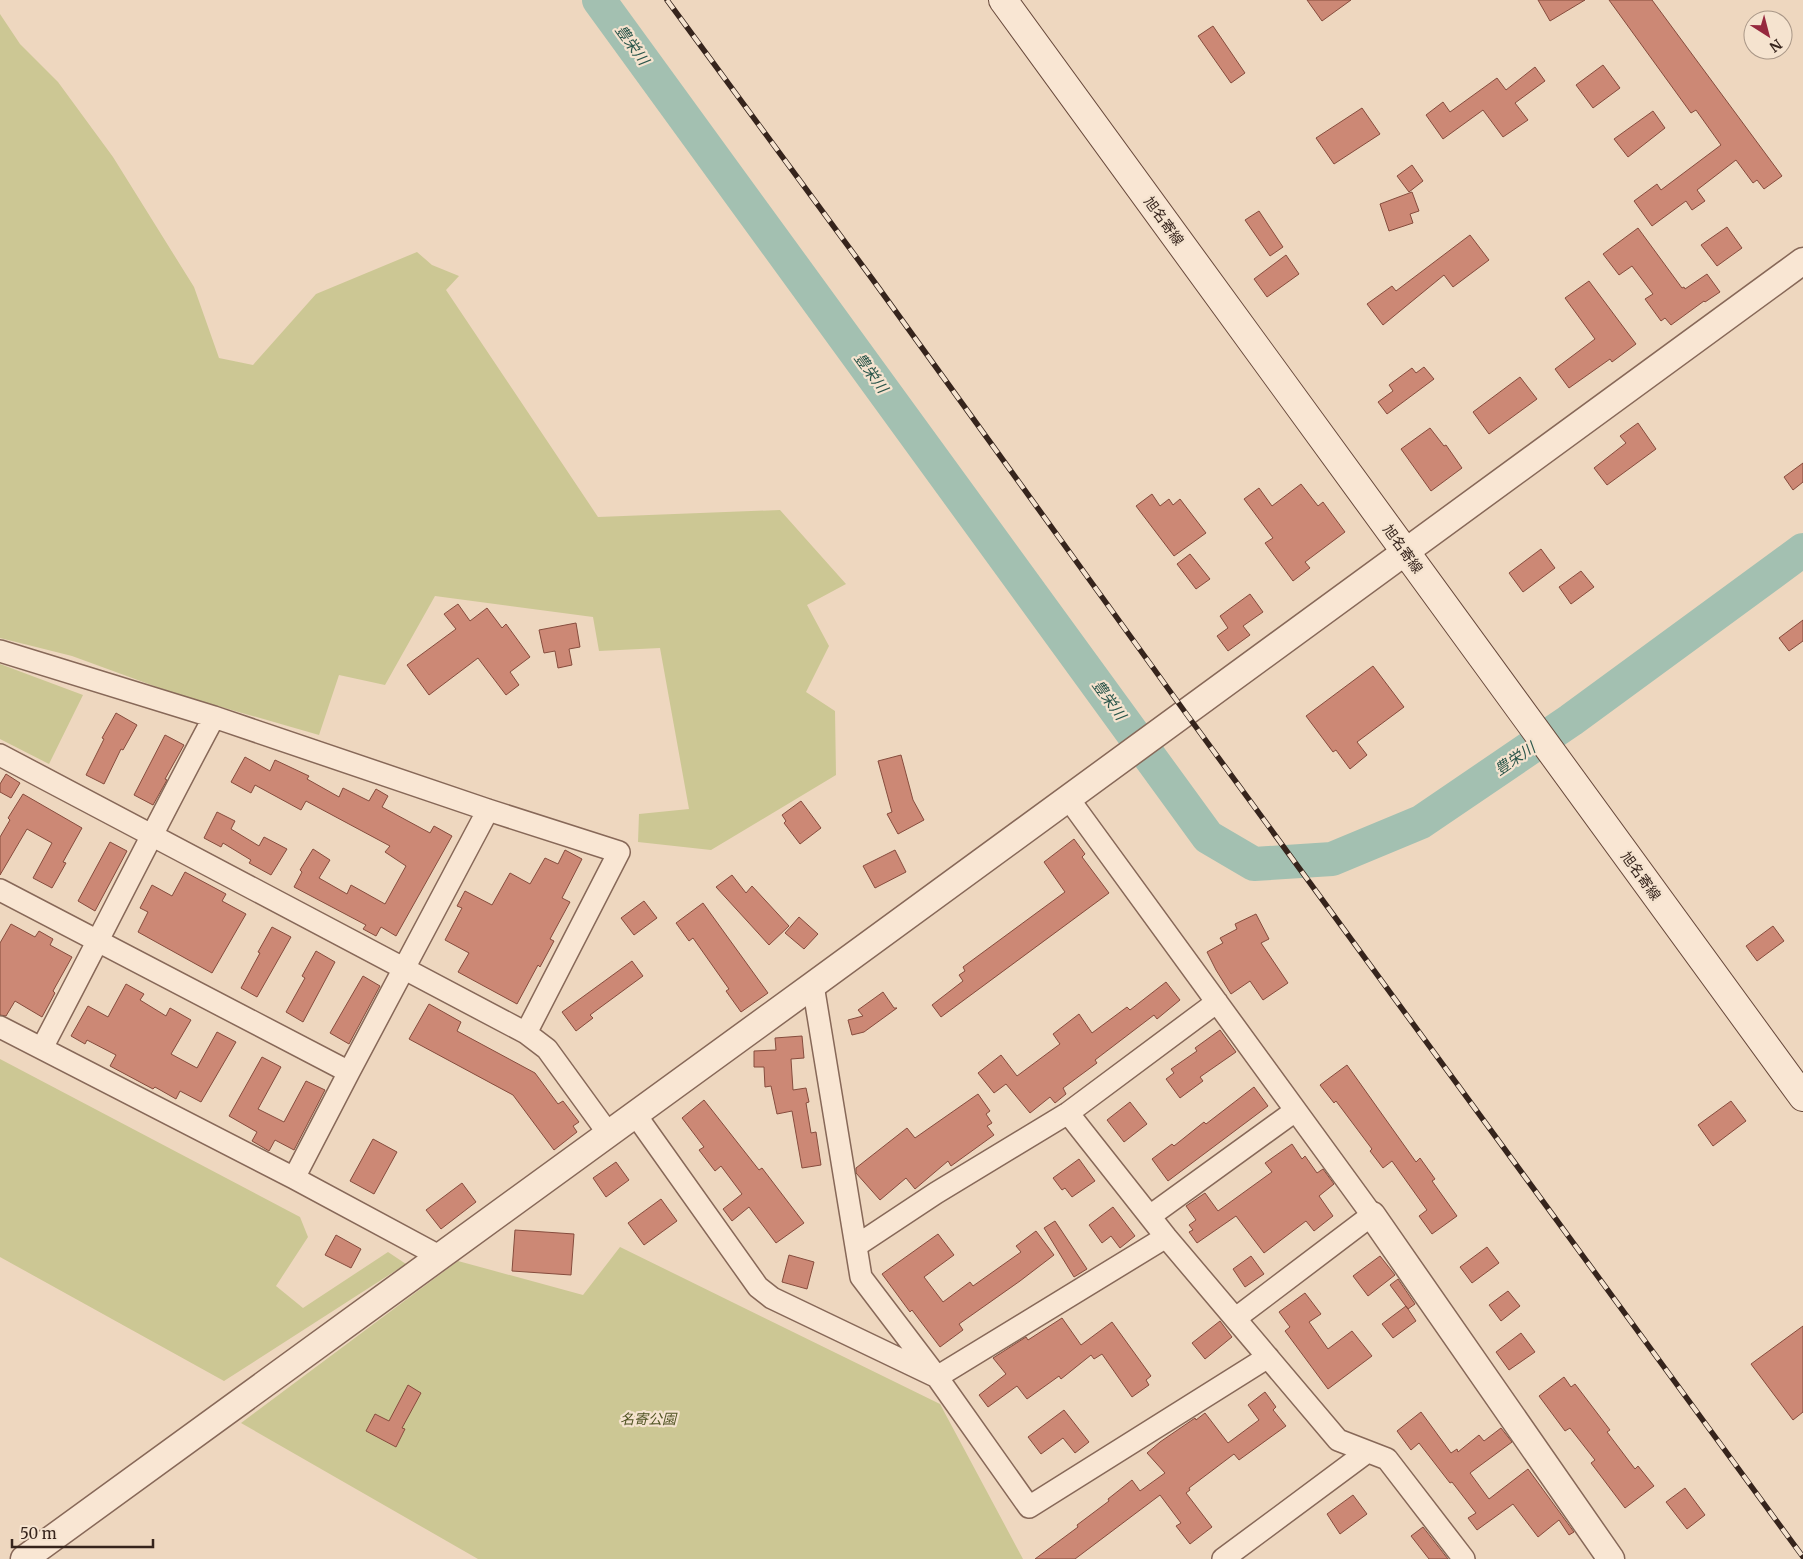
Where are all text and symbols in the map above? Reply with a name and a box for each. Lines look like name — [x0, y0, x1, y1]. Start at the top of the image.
north arrow — [1743, 10, 1793, 60]
water label: 豊栄川 — [611, 21, 654, 70]
text: N — [1766, 35, 1785, 56]
street label: 旭名寄線 — [1140, 193, 1188, 249]
water label: 豊栄川 — [850, 349, 893, 398]
street label: 旭名寄線 — [1379, 521, 1427, 577]
water label: 豊栄川 — [1088, 676, 1131, 725]
water label: 豊栄川 — [1491, 737, 1540, 779]
street label: 旭名寄線 — [1617, 848, 1665, 904]
park label: 名寄公園 — [620, 1410, 678, 1428]
scale bar — [12, 1516, 154, 1548]
text: 50 m — [20, 1524, 57, 1543]

